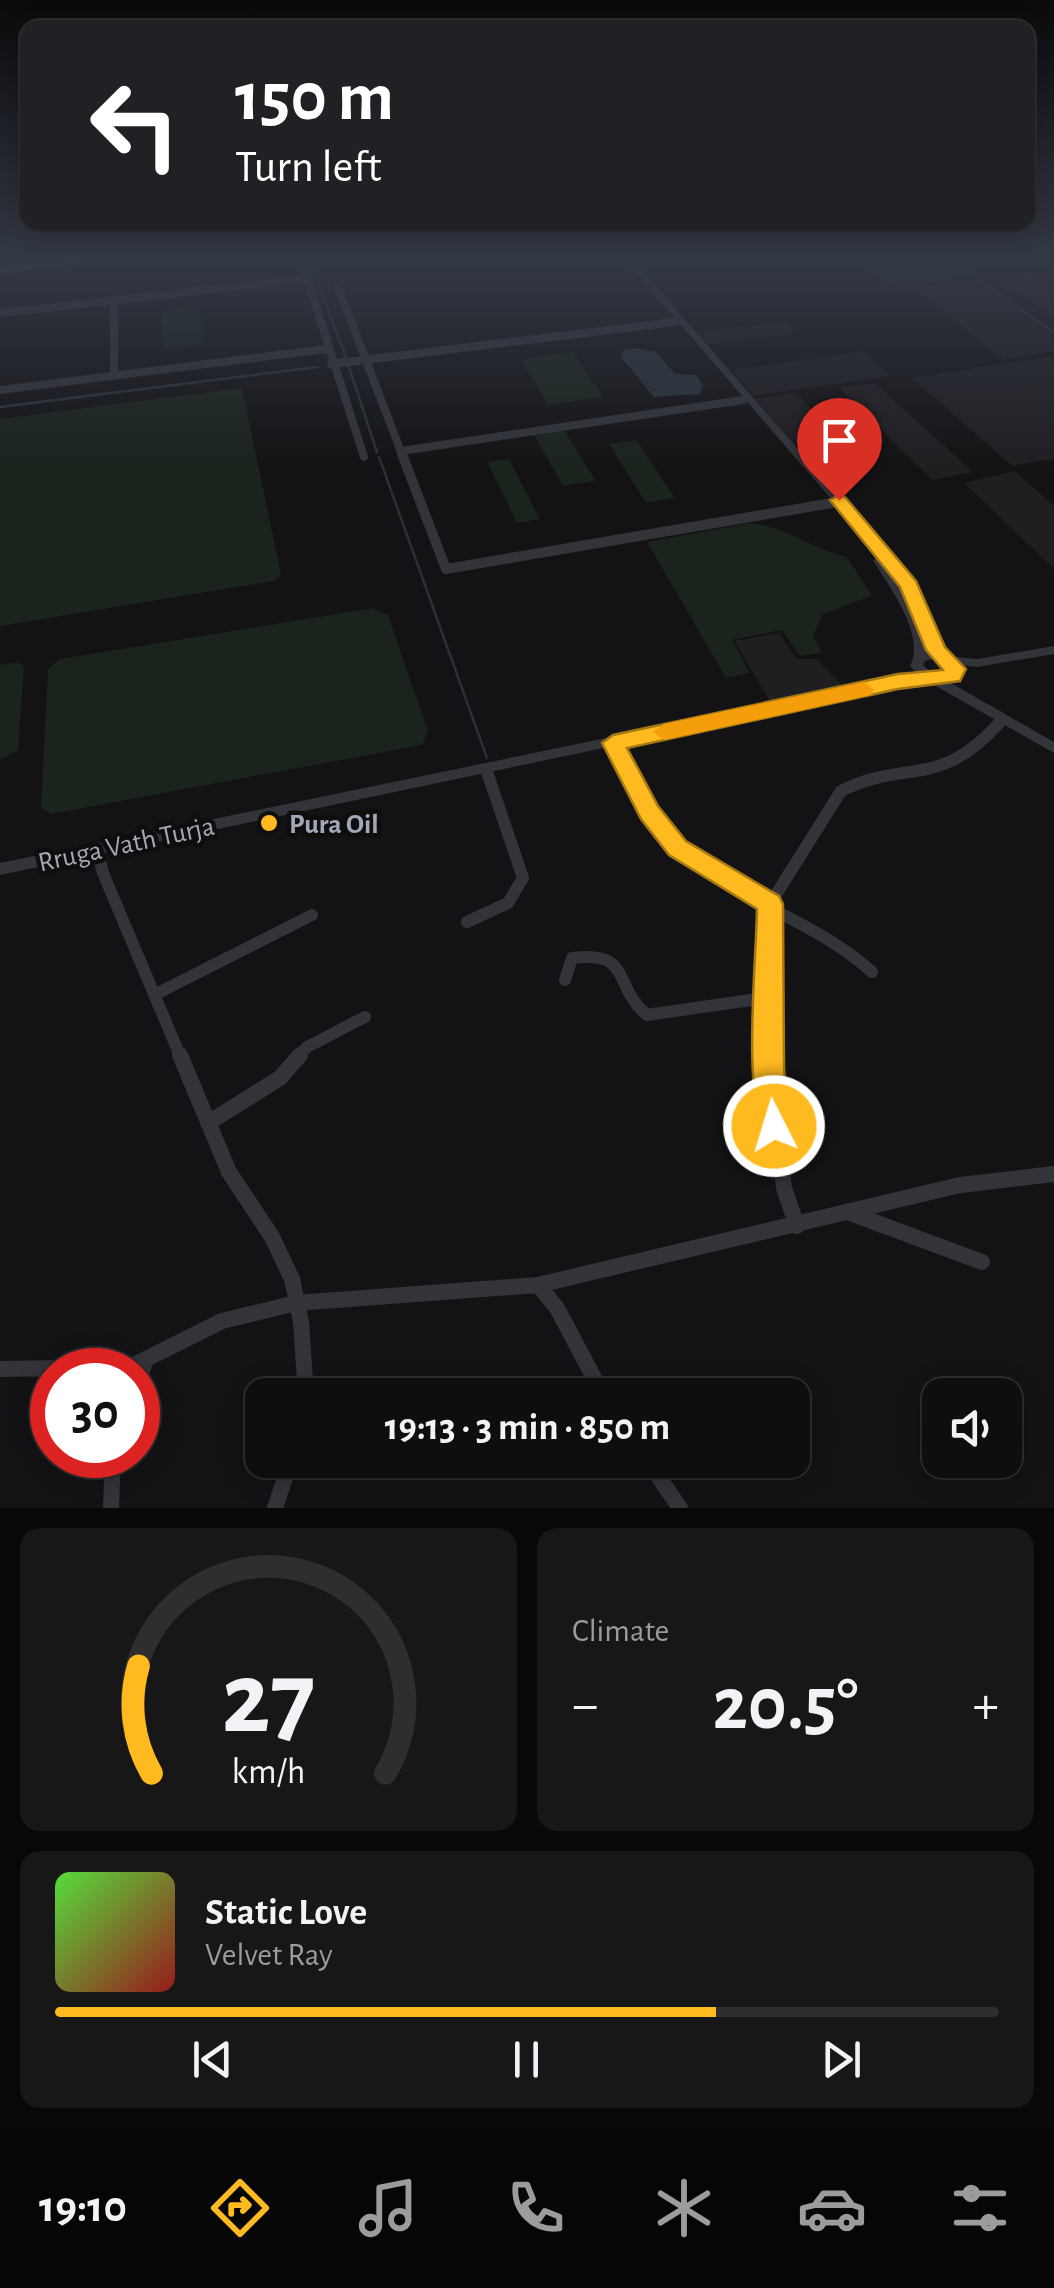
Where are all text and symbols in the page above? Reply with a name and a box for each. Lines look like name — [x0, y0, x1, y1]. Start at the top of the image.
icon: left — [70, 60, 200, 190]
text: 150 m — [235, 63, 394, 133]
text: Turn left — [235, 145, 382, 190]
pin — [797, 398, 882, 501]
icon: arrive — [812, 413, 867, 468]
place label: Pura Oil — [289, 811, 379, 839]
marker: Pura Oil — [258, 812, 280, 834]
street label: Rruga Vath Turja — [36, 813, 217, 877]
position arrow — [722, 1074, 826, 1178]
speed limit sign: 30 — [30, 1348, 160, 1478]
map controls — [922, 1378, 1022, 1478]
button: sound — [922, 1378, 1022, 1478]
text: 19:13 · 3 min · 850 m — [385, 1409, 670, 1447]
text: Climate — [572, 1615, 669, 1647]
text: 27 — [222, 1648, 315, 1752]
text: 20.5° — [713, 1668, 858, 1743]
text: − — [572, 1678, 598, 1733]
text: + — [973, 1678, 999, 1733]
text: km/h — [232, 1754, 305, 1790]
text: Static Love — [205, 1894, 367, 1932]
text: Velvet Ray — [205, 1939, 333, 1971]
icon: previous — [185, 2032, 240, 2087]
icon: pause — [499, 2032, 554, 2087]
icon: next — [814, 2032, 869, 2087]
icon: directions — [205, 2173, 275, 2243]
icon: music — [353, 2173, 423, 2243]
icon: phone — [501, 2173, 571, 2243]
icon: climate — [649, 2173, 719, 2243]
icon: car — [797, 2173, 867, 2243]
icon: filters — [945, 2173, 1015, 2243]
text: 19:10 — [39, 2185, 127, 2230]

